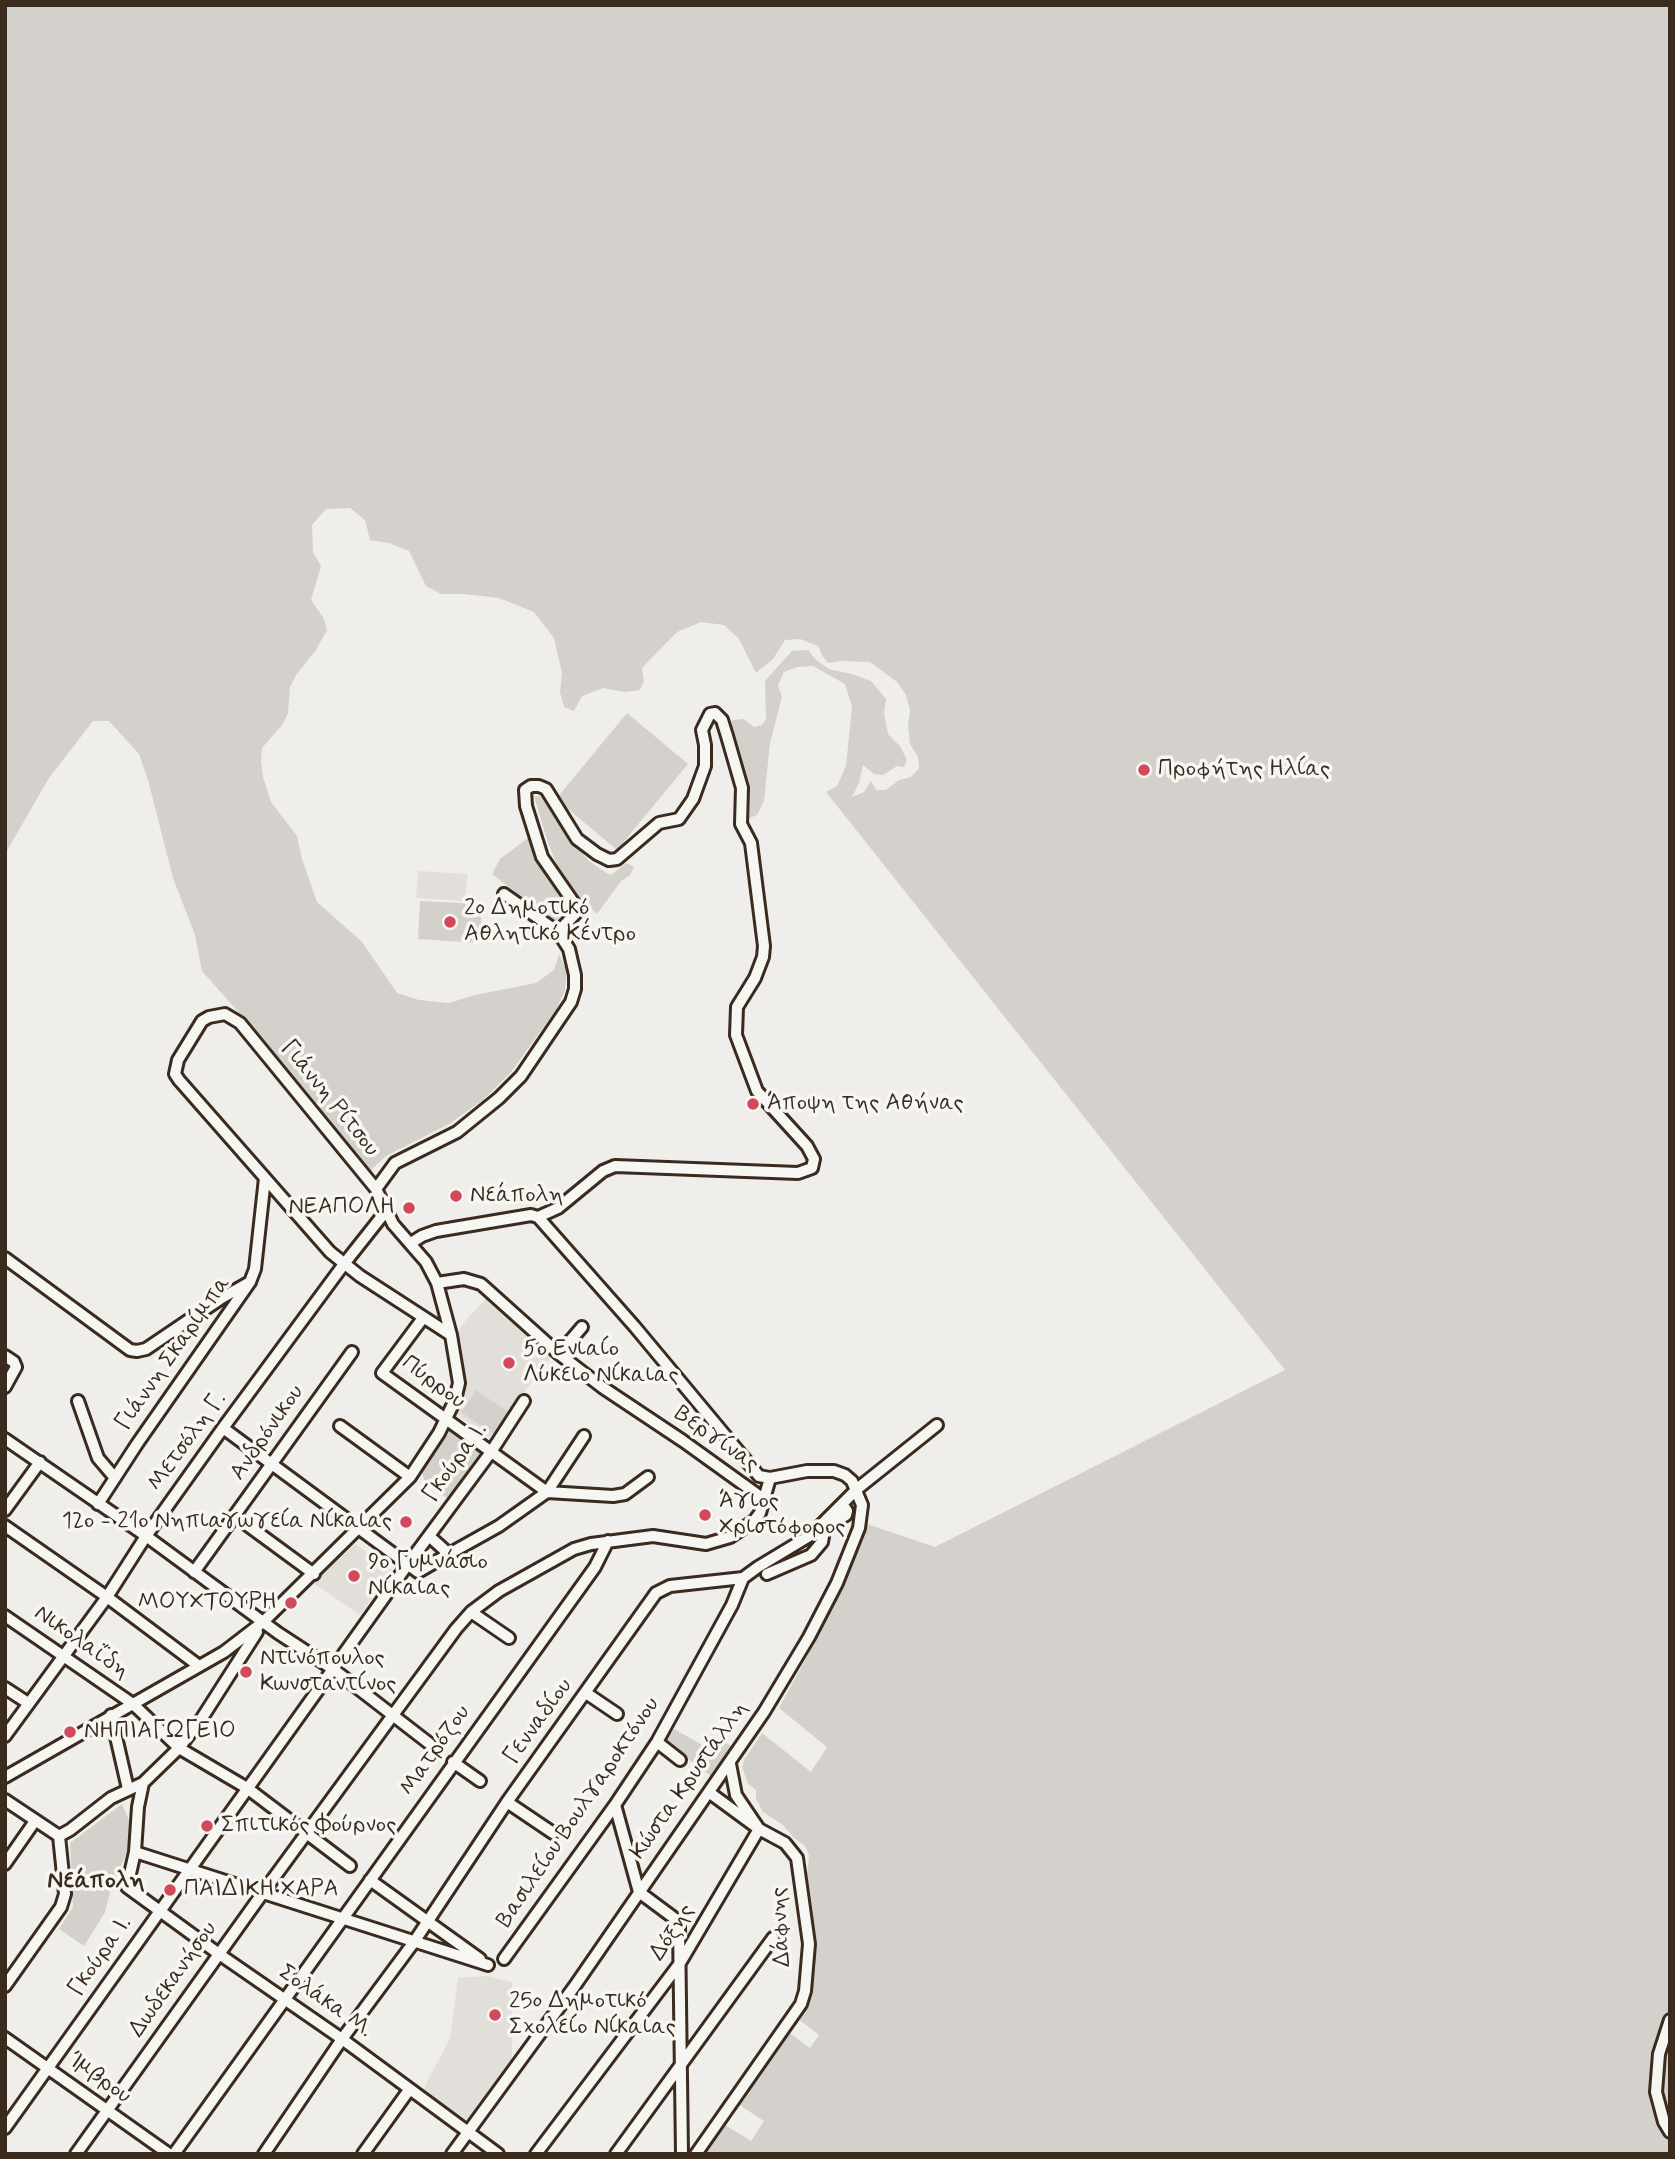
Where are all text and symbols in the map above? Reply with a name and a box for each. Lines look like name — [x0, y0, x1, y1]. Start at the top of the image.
place label: Προφήτης Ηλίας — [1158, 756, 1330, 784]
marker: Προφήτης Ηλίας — [1136, 762, 1152, 778]
place label: 2o Δημοτικό Αθλητικό Κέντρο — [464, 895, 636, 949]
marker: 2o Δημοτικό Αθλητικό Κέντρο — [442, 914, 458, 930]
street label: Γιάννη Ρίτσου — [274, 1035, 384, 1163]
place label: Άποψη της Αθήνας — [767, 1090, 964, 1118]
marker: Άποψη της Αθήνας — [745, 1096, 761, 1112]
place label: Νεάπολη — [470, 1182, 563, 1210]
marker: Νεάπολη — [448, 1188, 464, 1204]
place label: ΝΕΑΠΟΛΗ — [289, 1194, 395, 1222]
marker: ΝΕΑΠΟΛΗ — [401, 1200, 417, 1216]
street label: Γιάννη Σκαρίμπα — [110, 1272, 238, 1436]
place label: 5ο Ενιαίο Λύκειο Νίκαιας — [523, 1336, 678, 1390]
street label: Πύρρου — [396, 1350, 470, 1416]
marker: 5ο Ενιαίο Λύκειο Νίκαιας — [501, 1355, 517, 1371]
street label: Ανδρόνικου — [225, 1380, 311, 1486]
street label: Μετσόλη Γ. — [143, 1387, 233, 1497]
street label: Βεργίνας — [668, 1401, 764, 1479]
street label: Γκούρα Ι. — [418, 1418, 494, 1508]
place label: Άγιος Χριστόφορος — [719, 1488, 845, 1542]
marker: Άγιος Χριστόφορος — [697, 1507, 713, 1523]
place label: 12ο - 21ο Νηπιαγωγεία Νίκαιας — [62, 1508, 392, 1536]
marker: 12ο - 21ο Νηπιαγωγεία Νίκαιας — [398, 1514, 414, 1530]
place label: 9ο Γυμνάσιο Νίκαιας — [368, 1549, 488, 1603]
marker: 9ο Γυμνάσιο Νίκαιας — [346, 1568, 362, 1584]
place label: ΜΟΥΧΤΟΥΡΗ — [138, 1589, 277, 1617]
marker: ΜΟΥΧΤΟΥΡΗ — [283, 1595, 299, 1611]
street label: Νικολαΐδη — [28, 1600, 134, 1686]
place label: Ντινόπουλος Κωνσταντίνος — [260, 1645, 396, 1699]
marker: Ντινόπουλος Κωνσταντίνος — [238, 1664, 254, 1680]
street label: Γενναδίου — [499, 1674, 579, 1770]
street label: Βασιλείου Βουλγαροκτόνου — [491, 1692, 667, 1934]
street label: Κώστα Κρυστάλλη — [625, 1697, 755, 1865]
street label: Ματρόζου — [395, 1700, 477, 1802]
place label: ΝΗΠΙΑΓΩΓΕΙΟ — [84, 1718, 236, 1746]
marker: ΝΗΠΙΑΓΩΓΕΙΟ — [62, 1724, 78, 1740]
place label: Σπιτικός Φούρνος — [221, 1812, 396, 1840]
marker: Σπιτικός Φούρνος — [199, 1818, 215, 1834]
district label: Νεάπολη — [47, 1868, 145, 1896]
place label: ΠΑΙΔΙΚΗ ΧΑΡΑ — [184, 1876, 339, 1904]
marker: ΠΑΙΔΙΚΗ ΧΑΡΑ — [162, 1882, 178, 1898]
street label: Δάφνης — [766, 1886, 798, 1968]
street label: Δόξης — [645, 1900, 701, 1966]
street label: Γκούρα Ι. — [63, 1912, 139, 2002]
street label: Δωδεκανήσου — [124, 1917, 224, 2043]
street label: Σολάκα Μ. — [273, 1960, 377, 2044]
place label: 25o Δημοτικό Σχολείο Νίκαιας — [509, 1988, 676, 2042]
marker: 25o Δημοτικό Σχολείο Νίκαιας — [487, 2007, 503, 2023]
street label: Ίμβρου — [62, 2047, 136, 2111]

